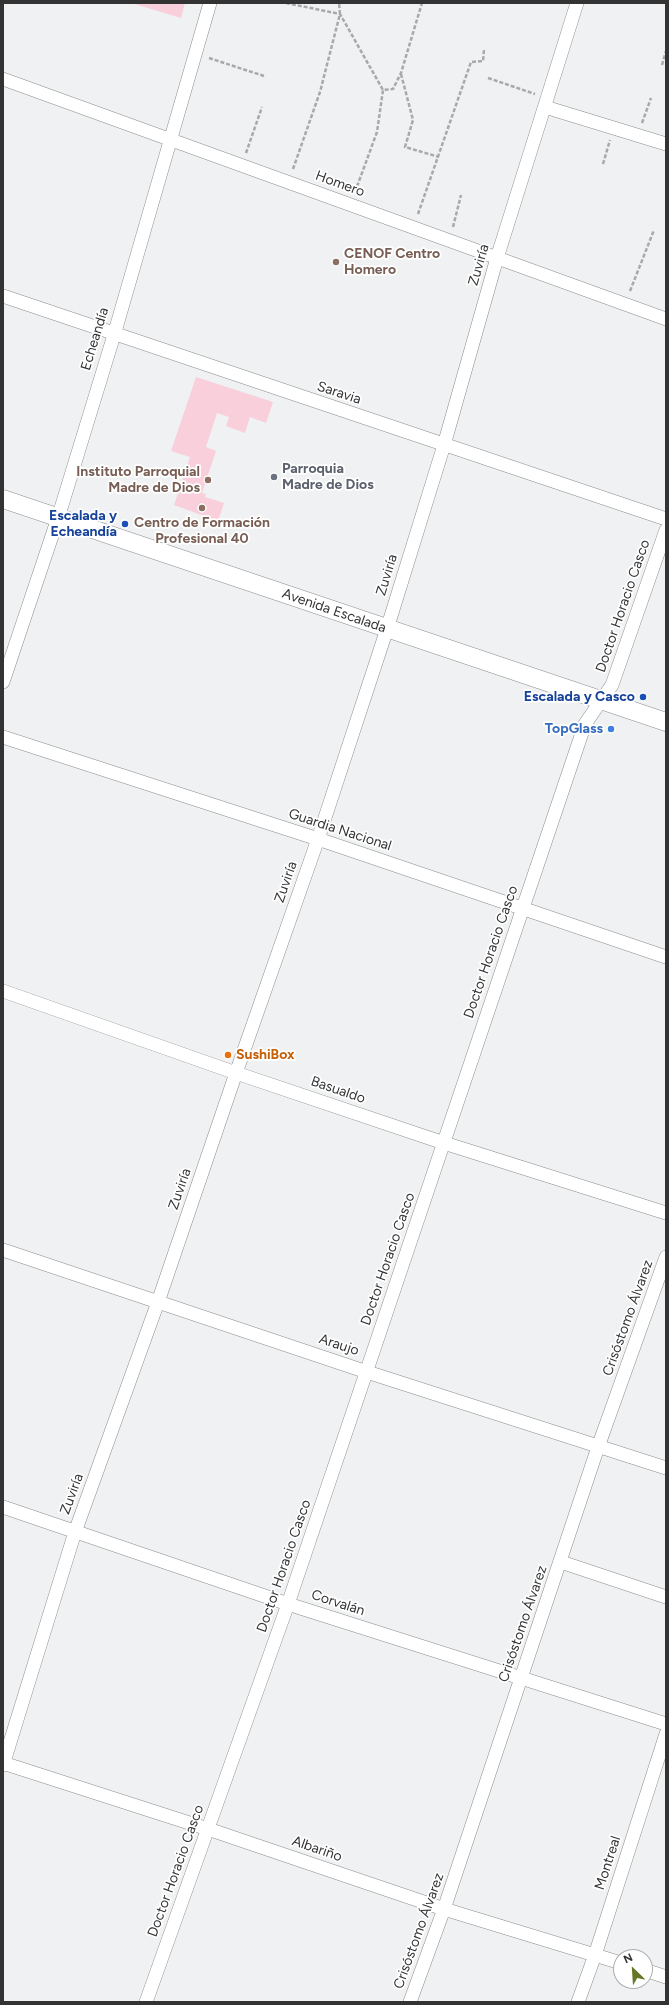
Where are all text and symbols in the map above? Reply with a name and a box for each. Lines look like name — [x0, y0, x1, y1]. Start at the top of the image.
street label: Homero — [313, 167, 367, 201]
street label: Zuviría — [465, 242, 493, 288]
place label: CENOF Centro Homero — [344, 246, 440, 278]
marker: CENOF Centro Homero — [331, 257, 341, 267]
street label: Echeandía — [77, 306, 113, 372]
street label: Saravia — [315, 378, 363, 408]
place label: Parroquia Madre de Dios — [282, 461, 374, 494]
place label: Instituto Parroquial Madre de Dios — [76, 464, 200, 496]
marker: Parroquia Madre de Dios — [269, 472, 279, 482]
marker: Instituto Parroquial Madre de Dios — [203, 475, 213, 485]
marker: Centro de Formación Profesional 40 — [197, 503, 207, 513]
place label: Escalada y Echeandía — [49, 508, 117, 540]
place label: Centro de Formación Profesional 40 — [134, 515, 270, 548]
marker: Escalada y Echeandía — [120, 519, 130, 529]
street label: Doctor Horacio Casco — [592, 537, 654, 675]
street label: Zuviría — [373, 552, 401, 598]
street label: Avenida Escalada — [280, 585, 388, 637]
place label: Escalada y Casco — [524, 689, 635, 705]
marker: Escalada y Casco — [638, 692, 648, 702]
place label: TopGlass — [545, 721, 603, 737]
marker: TopGlass — [606, 724, 616, 734]
street label: Guardia Nacional — [286, 805, 394, 855]
street label: Zuviría — [271, 859, 301, 905]
street label: Doctor Horacio Casco — [460, 883, 522, 1021]
place label: SushiBox — [236, 1047, 295, 1063]
marker: SushiBox — [223, 1050, 233, 1060]
street label: Basualdo — [309, 1073, 367, 1107]
street label: Zuviría — [165, 1166, 195, 1212]
street label: Doctor Horacio Casco — [357, 1190, 419, 1328]
street label: Crisóstomo Álvarez — [599, 1258, 657, 1378]
street label: Araujo — [317, 1331, 361, 1359]
street label: Zuviría — [57, 1471, 87, 1517]
street label: Doctor Horacio Casco — [253, 1497, 315, 1635]
street label: Crisóstomo Álvarez — [495, 1564, 551, 1684]
street label: Corvalán — [309, 1586, 367, 1620]
street label: Doctor Horacio Casco — [144, 1803, 208, 1939]
street label: Albariño — [290, 1833, 344, 1865]
street label: Montreal — [591, 1834, 625, 1892]
street label: Crisóstomo Álvarez — [390, 1871, 448, 1991]
north arrow — [613, 1949, 653, 1989]
text: N — [622, 1951, 635, 1966]

